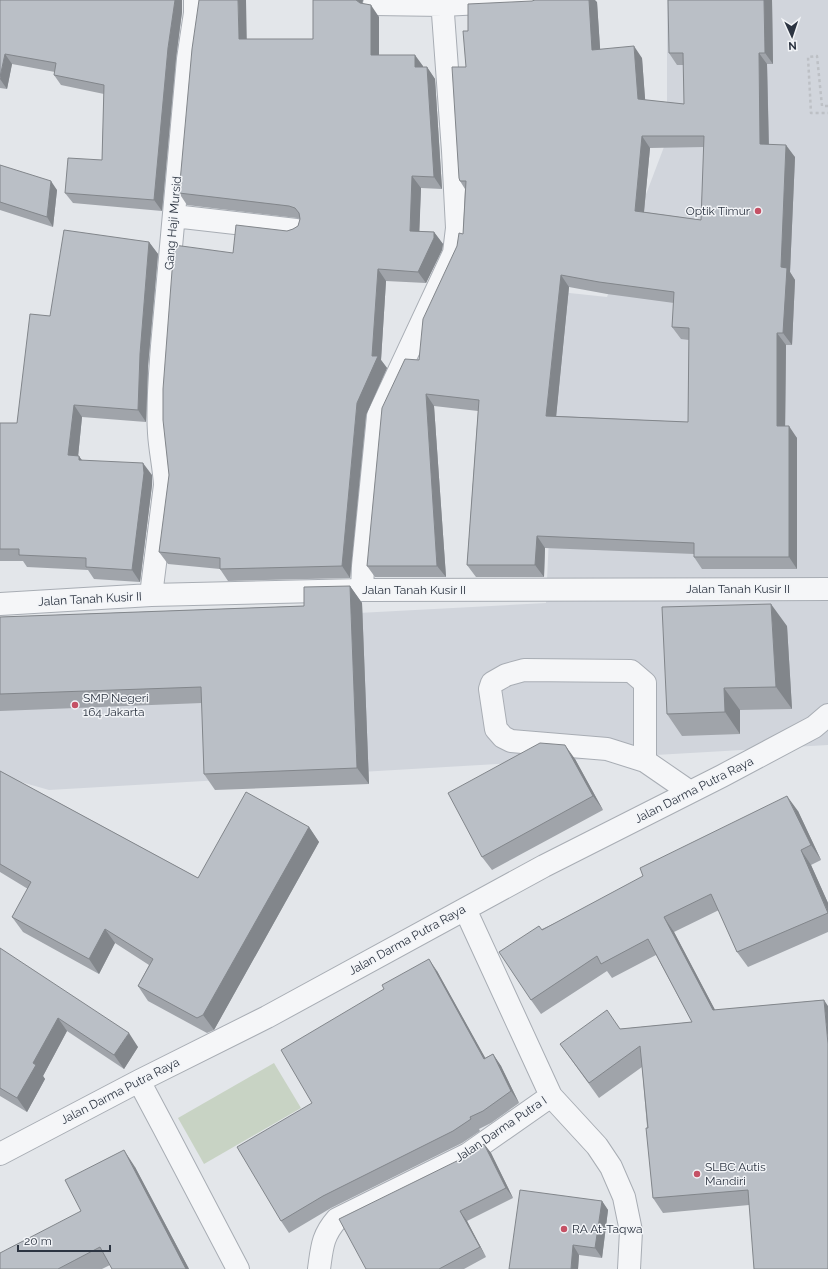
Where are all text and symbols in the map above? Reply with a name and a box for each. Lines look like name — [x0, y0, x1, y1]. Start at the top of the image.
north arrow — [772, 16, 812, 56]
text: N — [788, 39, 797, 52]
street label: Gang Haji Mursid — [162, 176, 184, 270]
place label: Optik Timur — [686, 204, 751, 218]
marker: Optik Timur — [753, 206, 763, 216]
street label: Jalan Tanah Kusir II — [686, 582, 790, 596]
street label: Jalan Tanah Kusir II — [362, 583, 466, 597]
street label: Jalan Tanah Kusir II — [38, 589, 142, 609]
place label: SMP Negeri 164 Jakarta — [83, 691, 149, 719]
marker: SMP Negeri 164 Jakarta — [70, 700, 80, 710]
street label: Jalan Darma Putra Raya — [632, 754, 756, 826]
street label: Jalan Darma Putra Raya — [346, 902, 468, 978]
street label: Jalan Darma Putra Raya — [58, 1055, 182, 1127]
street label: Jalan Darma Putra I — [453, 1093, 549, 1165]
place label: SLBC Autis Mandiri — [705, 1160, 766, 1188]
marker: SLBC Autis Mandiri — [692, 1169, 702, 1179]
place label: RA At-Taqwa — [572, 1222, 643, 1236]
marker: RA At-Taqwa — [559, 1224, 569, 1234]
scale bar — [18, 1227, 110, 1253]
text: 20 m — [24, 1234, 52, 1248]

